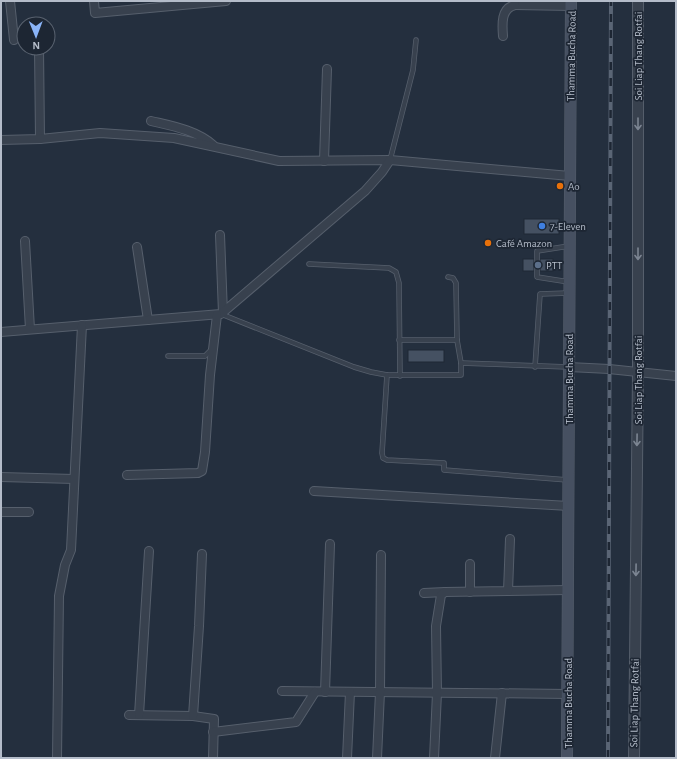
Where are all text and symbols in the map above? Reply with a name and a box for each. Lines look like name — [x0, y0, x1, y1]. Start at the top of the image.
street label: Thamma Bucha Road — [565, 10, 578, 101]
street label: Soi Liap Thang Rotfai — [633, 12, 644, 101]
north arrow — [16, 16, 56, 56]
text: N — [32, 40, 40, 51]
one-way arrow — [634, 117, 642, 130]
marker: Ao — [555, 181, 565, 191]
place label: Ao — [568, 181, 580, 192]
marker: 7-Eleven — [537, 221, 547, 231]
place label: 7-Eleven — [550, 221, 586, 232]
marker: Café Amazon — [483, 238, 493, 248]
place label: Café Amazon — [496, 238, 552, 249]
one-way arrow — [634, 247, 642, 260]
marker: PTT — [533, 260, 543, 270]
place label: PTT — [546, 260, 563, 271]
street label: Thamma Bucha Road — [564, 333, 575, 424]
street label: Soi Liap Thang Rotfai — [633, 336, 644, 425]
one-way arrow — [633, 433, 641, 446]
one-way arrow — [632, 563, 640, 576]
street label: Thamma Bucha Road — [563, 657, 574, 748]
street label: Soi Liap Thang Rotfai — [628, 658, 641, 748]

